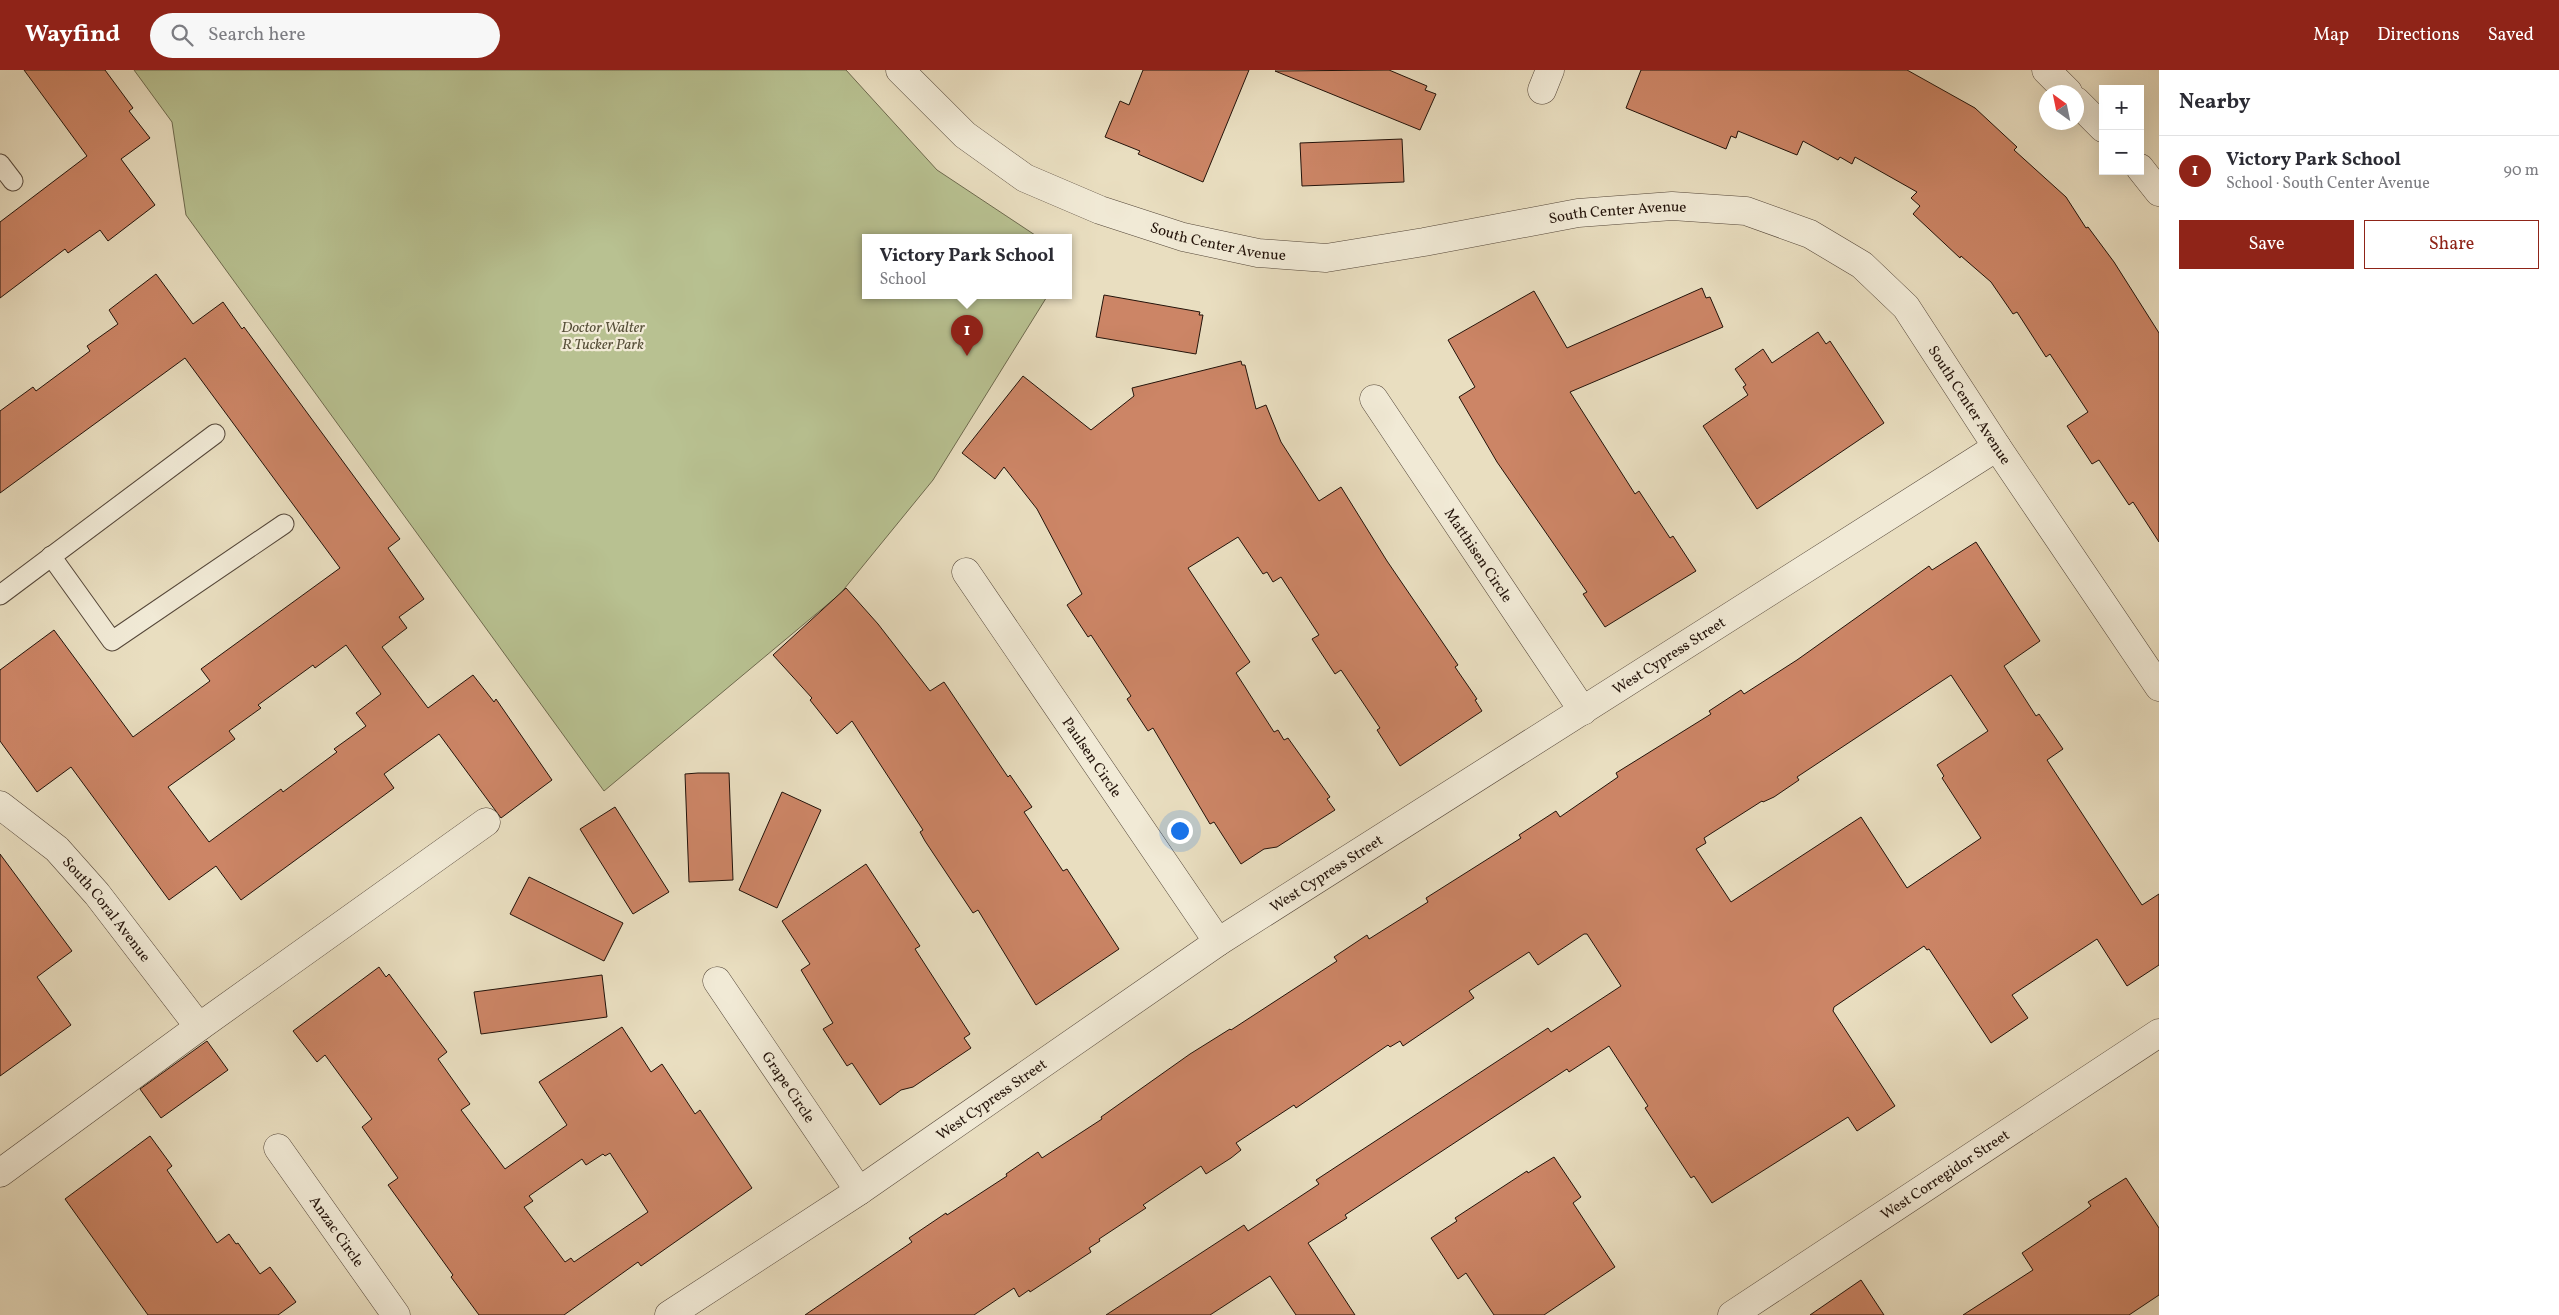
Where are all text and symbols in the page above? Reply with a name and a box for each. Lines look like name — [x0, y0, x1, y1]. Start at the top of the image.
search box — [150, 13, 500, 58]
text: Wayfind — [25, 18, 120, 52]
icon: search — [168, 21, 196, 49]
text: Search here — [208, 22, 305, 48]
text: Map — [2313, 23, 2349, 48]
text: Directions — [2377, 23, 2460, 48]
text: Saved — [2488, 23, 2534, 48]
north arrow — [2039, 85, 2084, 130]
map controls — [2099, 85, 2144, 175]
button: + — [2099, 85, 2144, 130]
text: Nearby — [2179, 88, 2250, 117]
button: − — [2099, 130, 2144, 175]
text: Victory Park School — [2226, 147, 2401, 173]
text: 1 — [2192, 160, 2198, 182]
text: 90 m — [2503, 160, 2539, 182]
text: School · South Center Avenue — [2226, 173, 2430, 195]
street label: South Center Avenue — [1547, 197, 1687, 230]
street label: South Center Avenue — [1147, 218, 1287, 267]
button: Save — [2179, 220, 2354, 269]
button: Share — [2364, 220, 2539, 269]
popup — [862, 234, 1072, 299]
text: Victory Park School — [880, 243, 1054, 269]
text: School — [880, 269, 926, 291]
pin: 1 — [951, 315, 983, 356]
park label: Doctor Walter R Tucker Park — [561, 318, 645, 356]
street label: South Center Avenue — [1922, 342, 2015, 470]
street label: Matthisen Circle — [1438, 505, 1516, 607]
street label: West Cypress Street — [1609, 613, 1730, 701]
street label: Paulsen Circle — [1056, 714, 1126, 802]
your location — [1167, 818, 1193, 844]
street label: West Cypress Street — [1266, 831, 1388, 918]
street label: South Coral Avenue — [57, 853, 155, 967]
street label: Grape Circle — [756, 1048, 819, 1128]
street label: West Cypress Street — [933, 1055, 1052, 1146]
street label: West Corregidor Street — [1877, 1125, 2014, 1226]
street label: Anzac Circle — [303, 1192, 368, 1272]

